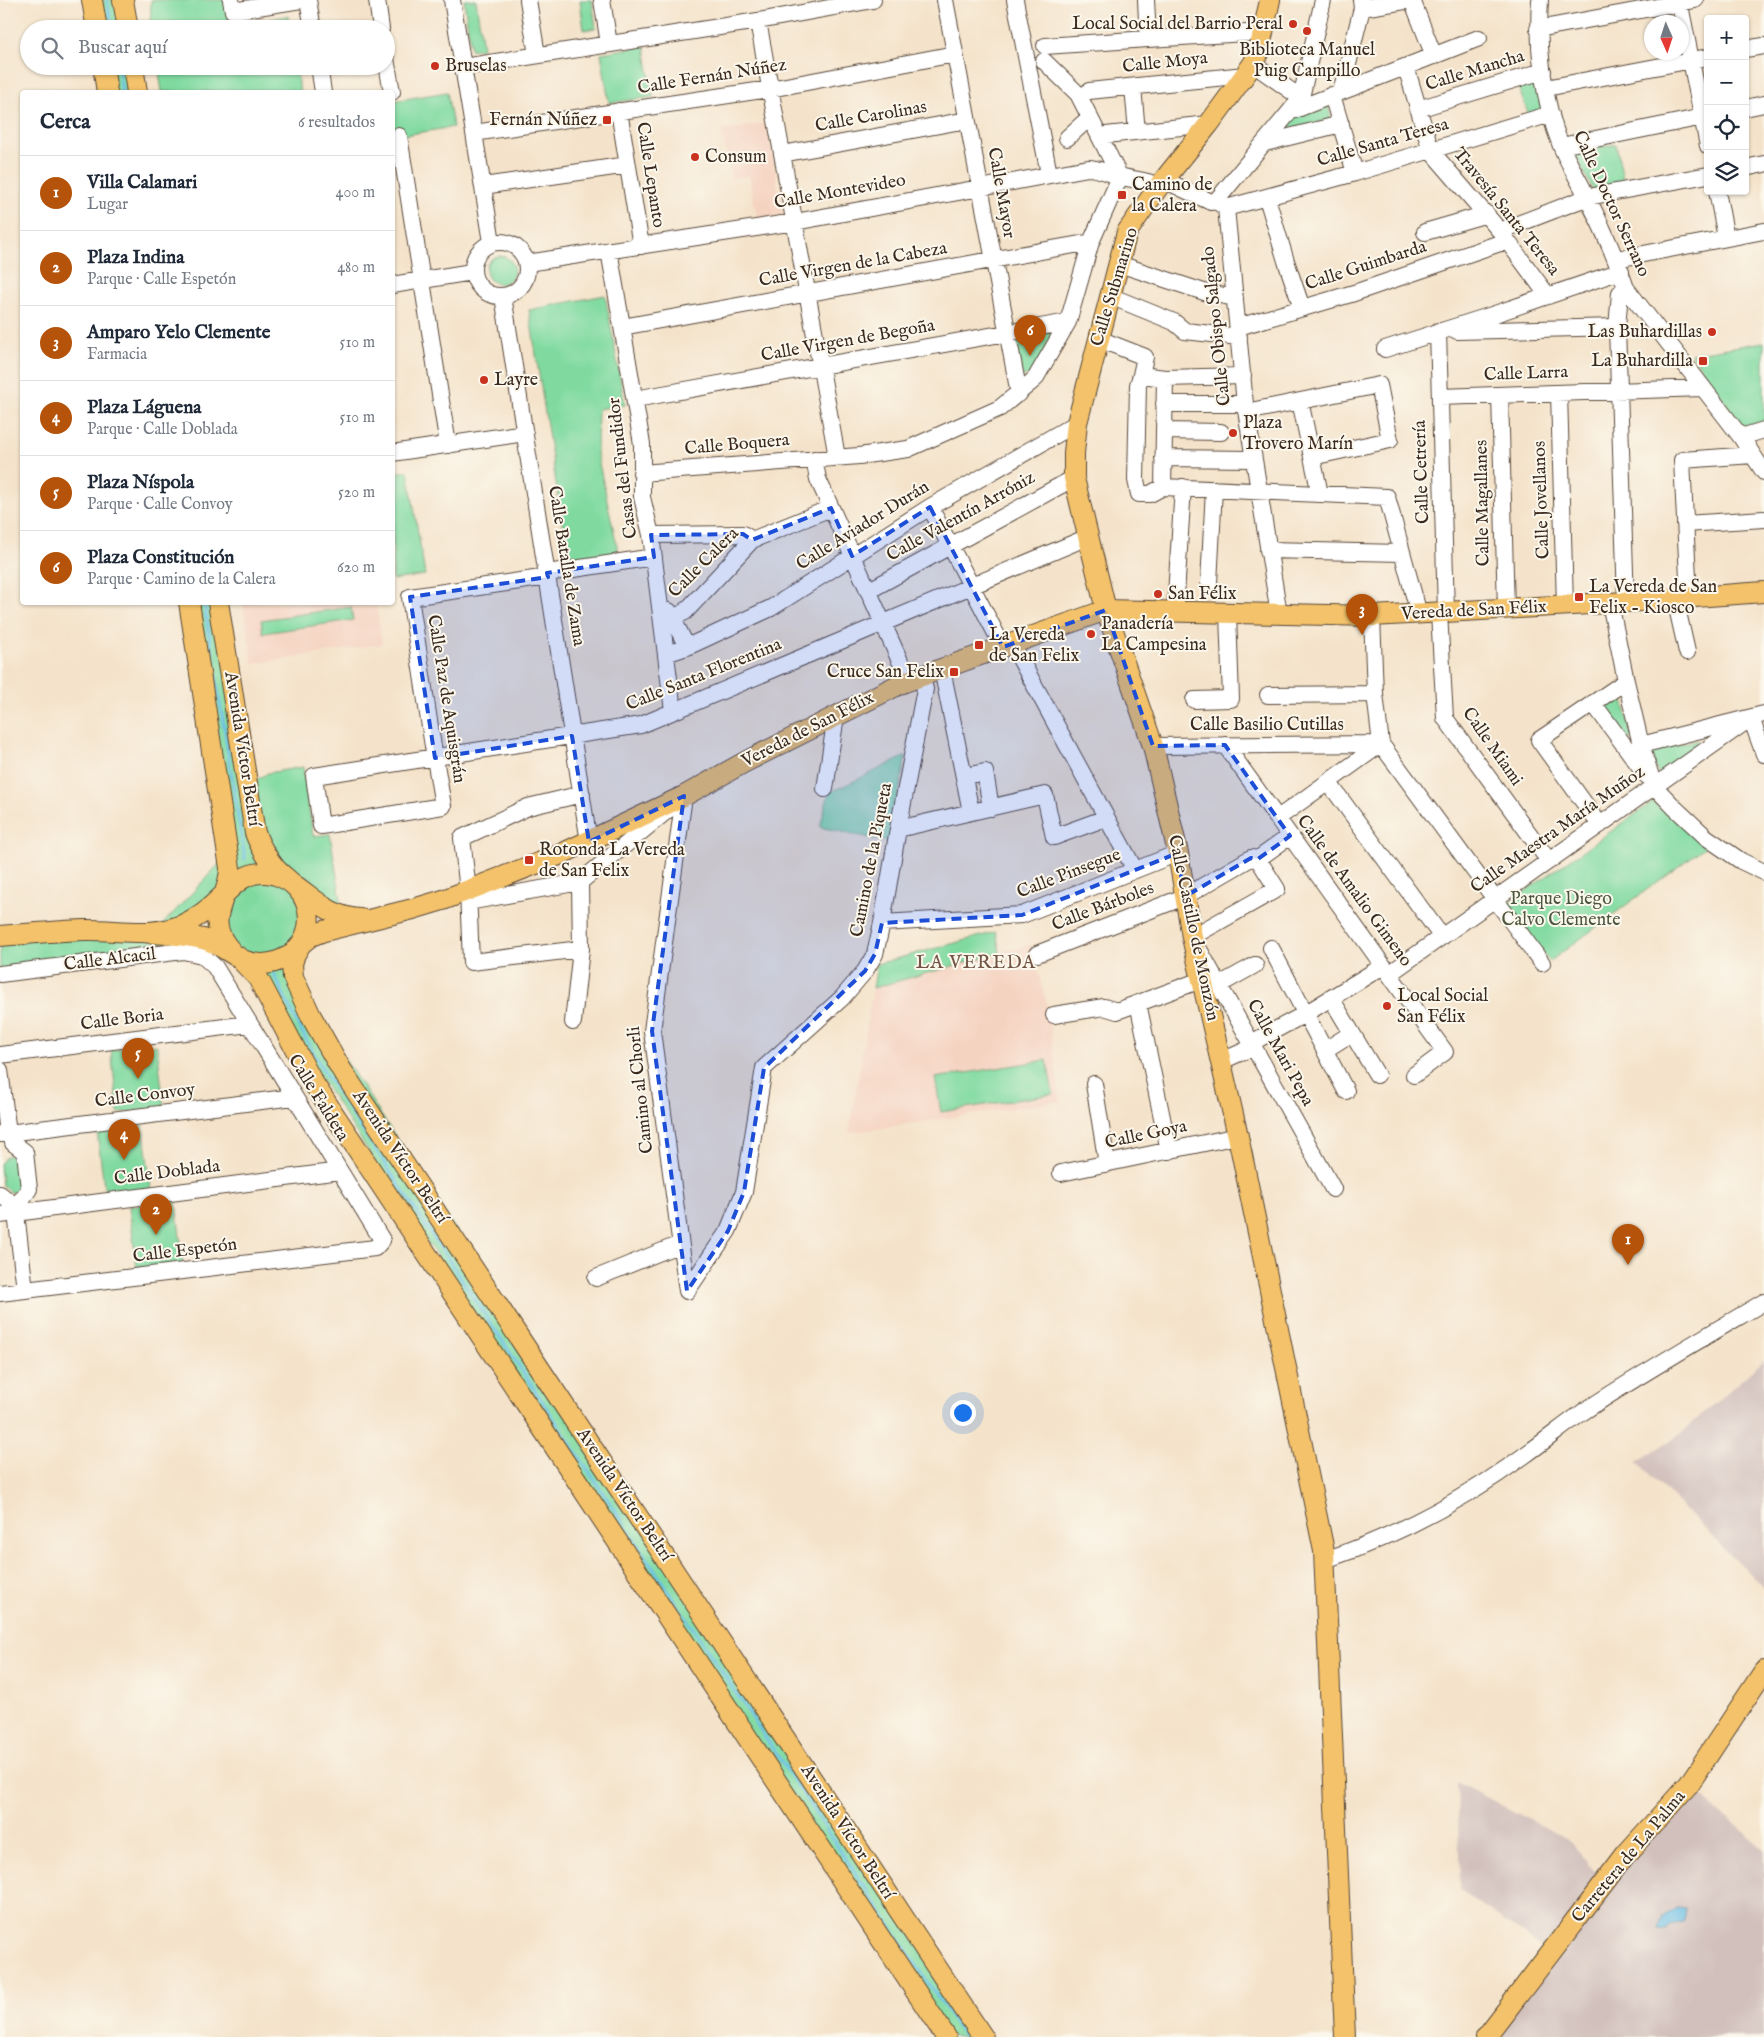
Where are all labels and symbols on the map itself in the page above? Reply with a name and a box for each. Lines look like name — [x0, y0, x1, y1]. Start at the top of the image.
place label: Local Social del Barrio Peral — [1072, 13, 1283, 36]
north arrow — [1644, 15, 1689, 60]
marker: Local Social del Barrio Peral — [1287, 18, 1299, 30]
marker: Biblioteca Manuel Puig Campillo — [1301, 25, 1313, 37]
place label: Biblioteca Manuel Puig Campillo — [1239, 39, 1375, 83]
street label: Calle Mancha — [1423, 45, 1527, 97]
street label: Calle Moya — [1121, 47, 1209, 79]
street label: Calle Fernán Núñez — [636, 54, 788, 100]
place label: Bruselas — [445, 55, 506, 78]
marker: Bruselas — [429, 60, 441, 72]
street label: Calle Carolinas — [813, 96, 929, 138]
place label: Fernán Núñez — [489, 109, 597, 132]
street label: Calle Santa Teresa — [1315, 113, 1452, 173]
marker: Fernán Núñez — [601, 114, 613, 126]
street label: Calle Lepanto — [630, 120, 670, 230]
street label: Calle Doctor Serrano — [1567, 127, 1655, 281]
street label: Travesía Santa Teresa — [1447, 143, 1565, 281]
place label: Consum — [705, 146, 767, 169]
street label: Calle Mayor — [982, 146, 1020, 241]
marker: Consum — [689, 151, 701, 163]
street label: Calle Montevideo — [772, 169, 908, 215]
place label: Camino de la Calera — [1132, 174, 1212, 218]
marker: Camino de la Calera — [1116, 189, 1128, 201]
street label: Calle Submarino — [1086, 224, 1144, 349]
street label: Calle Guimbarda — [1302, 235, 1430, 296]
street label: Calle Virgen de la Cabeza — [757, 237, 949, 293]
street label: Calle Obispo Salgado — [1197, 245, 1237, 407]
street label: Calle Virgen de Begoña — [759, 314, 937, 368]
pin: 6 — [1014, 315, 1046, 356]
place label: Las Buhardillas — [1588, 321, 1702, 344]
marker: Las Buhardillas — [1706, 326, 1718, 338]
place label: La Buhardilla — [1591, 350, 1693, 373]
marker: La Buhardilla — [1697, 355, 1709, 367]
street label: Calle Larra — [1484, 361, 1569, 387]
place label: Layre — [494, 369, 538, 392]
marker: Layre — [478, 374, 490, 386]
street label: Casas del Fundidor — [603, 396, 643, 540]
place label: Plaza Trovero Marín — [1243, 412, 1353, 456]
street label: Calle Cetrería — [1409, 419, 1435, 524]
marker: Plaza Trovero Marín — [1227, 427, 1239, 439]
street label: Calle Boquera — [684, 429, 791, 461]
street label: Calle Magallanes — [1470, 439, 1496, 567]
street label: Calle Jovellanos — [1528, 440, 1556, 560]
street label: Calle Valentín Arróniz — [883, 467, 1039, 567]
street label: Calle Aviador Durán — [792, 476, 934, 576]
street label: Calle Batalla de Zama — [542, 484, 590, 648]
street label: Calle Calera — [664, 523, 744, 603]
place label: La Vereda de San Felix - Kiosco — [1589, 576, 1718, 620]
place label: San Félix — [1168, 583, 1237, 606]
marker: San Félix — [1152, 588, 1164, 600]
marker: La Vereda de San Felix - Kiosco — [1573, 591, 1585, 603]
pin: 3 — [1346, 594, 1378, 635]
street label: Vereda de San Félix — [1400, 596, 1548, 626]
street label: Calle Paz de Aquisgrán — [421, 613, 471, 785]
place label: Panadería La Campesina — [1101, 613, 1207, 657]
place label: La Vereda de San Felix — [989, 624, 1080, 668]
marker: Panadería La Campesina — [1085, 628, 1097, 640]
street label: Calle Santa Florentina — [623, 633, 785, 717]
marker: La Vereda de San Felix — [973, 639, 985, 651]
place label: Cruce San Felix — [827, 661, 944, 684]
marker: Cruce San Felix — [948, 666, 960, 678]
street label: Avenida Víctor Beltrí — [218, 669, 266, 829]
street label: Vereda de San Félix — [737, 687, 878, 774]
street label: Calle Miami — [1457, 703, 1528, 791]
street label: Calle Basilio Cutillas — [1190, 714, 1344, 737]
street label: Calle Maestra María Muñoz — [1466, 761, 1650, 899]
street label: Camino de la Piqueta — [846, 781, 898, 939]
street label: Calle de Amalio Gimeno — [1291, 811, 1417, 972]
street label: Calle Castillo de Monzón — [1162, 833, 1224, 1023]
place label: Rotonda La Vereda de San Felix — [539, 839, 685, 883]
street label: Calle Pinsegue — [1014, 844, 1124, 904]
marker: Rotonda La Vereda de San Felix — [523, 854, 535, 866]
street label: Calle Bárboles — [1049, 877, 1157, 937]
park label: Parque Diego Calvo Clemente — [1502, 888, 1620, 932]
street label: Calle Alcacil — [63, 943, 157, 977]
district label: LA VEREDA — [916, 951, 1036, 975]
place label: Local Social San Félix — [1397, 985, 1488, 1029]
street label: Calle Mari Pepa — [1241, 996, 1319, 1111]
marker: Local Social San Félix — [1381, 1000, 1393, 1012]
street label: Calle Boria — [79, 1003, 165, 1036]
street label: Camino al Chorli — [623, 1025, 659, 1155]
pin: 5 — [122, 1038, 154, 1079]
street label: Calle Faldeta — [282, 1050, 354, 1146]
street label: Calle Convoy — [94, 1078, 197, 1114]
street label: Avenida Víctor Beltrí — [346, 1085, 454, 1229]
street label: Calle Goya — [1103, 1115, 1189, 1155]
pin: 4 — [108, 1119, 140, 1160]
street label: Calle Doblada — [113, 1155, 221, 1191]
pin: 2 — [140, 1194, 172, 1235]
pin: 1 — [1612, 1224, 1644, 1265]
street label: Calle Espetón — [132, 1233, 239, 1269]
your location — [950, 1400, 976, 1426]
street label: Avenida Víctor Beltrí — [570, 1423, 678, 1567]
street label: Avenida Víctor Beltrí — [794, 1759, 900, 1905]
street label: Carretera de La Palma — [1567, 1786, 1691, 1928]

